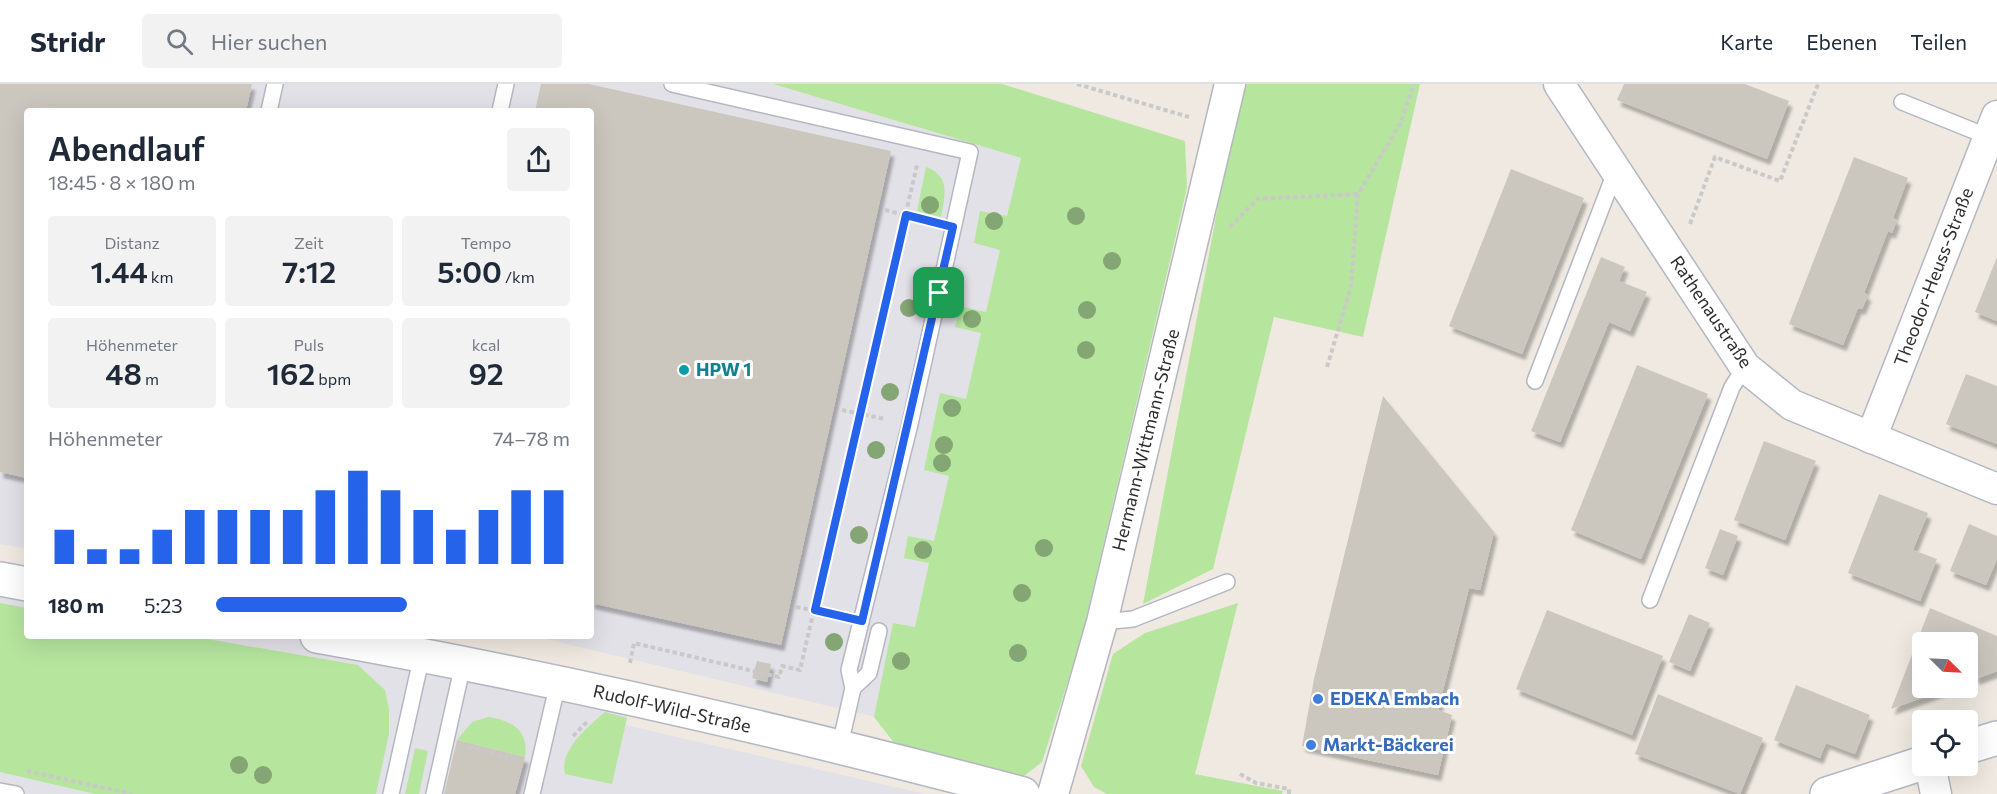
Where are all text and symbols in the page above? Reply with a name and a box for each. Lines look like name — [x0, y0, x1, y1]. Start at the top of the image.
search box — [142, 14, 562, 68]
text: Stridr — [30, 24, 106, 58]
icon: search — [163, 25, 196, 58]
text: Hier suchen — [211, 28, 327, 55]
text: Karte — [1720, 29, 1773, 54]
text: Ebenen — [1806, 29, 1877, 54]
text: Teilen — [1910, 29, 1967, 54]
text: Abendlauf — [48, 127, 205, 168]
button: share — [507, 128, 570, 191]
text: 18:45 · 8 × 180 m — [48, 170, 195, 194]
street label: Theodor-Heuss-Straße — [1889, 184, 1977, 369]
text: Distanz — [104, 233, 160, 252]
text: Zeit — [294, 233, 324, 252]
text: Tempo — [461, 233, 511, 252]
street label: Rathenaustraße — [1666, 251, 1758, 372]
text: 1.44 — [91, 252, 148, 289]
text: 7:12 — [282, 252, 336, 289]
text: 5:00 — [437, 252, 502, 289]
text: km — [148, 267, 173, 286]
text: /km — [502, 267, 535, 286]
pin — [913, 267, 964, 318]
icon: arrive — [922, 276, 955, 309]
street label: Hermann-Wittmann-Straße — [1107, 326, 1183, 553]
text: Höhenmeter — [86, 335, 178, 354]
text: Puls — [294, 335, 324, 354]
text: kcal — [472, 335, 500, 354]
text: 48 — [105, 354, 142, 391]
text: 162 — [267, 354, 315, 391]
text: 92 — [468, 354, 504, 391]
place label: HPW 1 — [696, 358, 752, 380]
marker: HPW 1 — [677, 363, 691, 377]
text: m — [142, 369, 159, 388]
text: bpm — [315, 369, 351, 388]
text: Höhenmeter — [48, 426, 163, 450]
text: 74–78 m — [493, 426, 570, 450]
text: 180 m — [48, 593, 104, 617]
text: 5:23 — [144, 593, 183, 617]
north arrow — [1912, 632, 1978, 698]
map controls — [1912, 632, 1978, 776]
street label: Rudolf-Wild-Straße — [591, 679, 753, 737]
place label: EDEKA Embach — [1330, 687, 1459, 709]
marker: EDEKA Embach — [1311, 692, 1325, 706]
button: locate — [1912, 710, 1978, 776]
place label: Markt-Bäckerei — [1323, 733, 1454, 755]
marker: Markt-Bäckerei — [1304, 738, 1318, 752]

